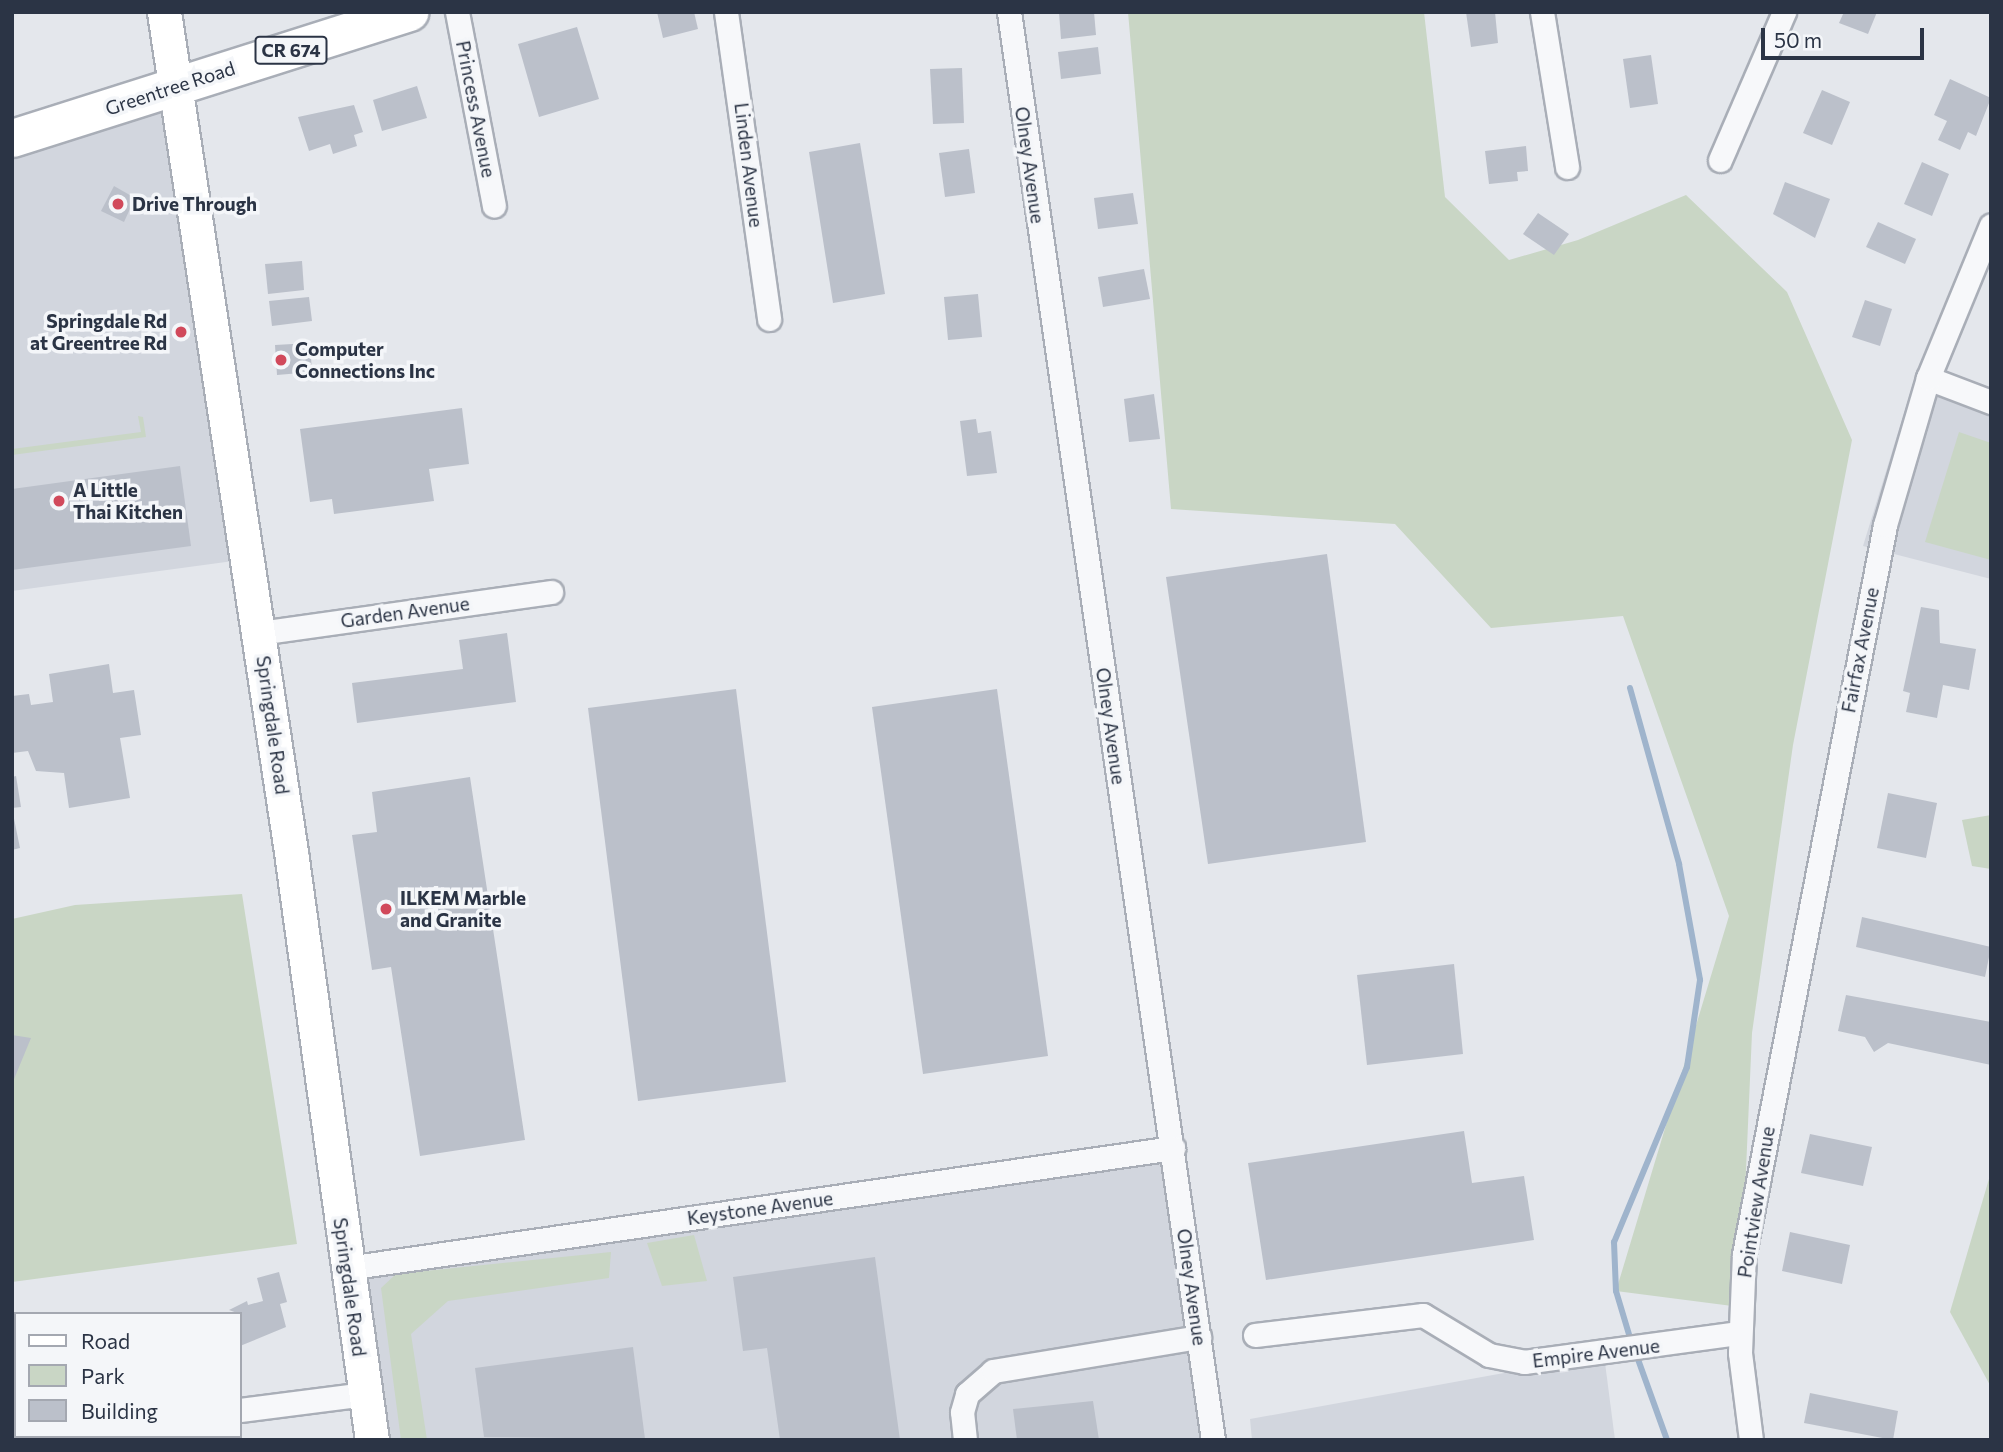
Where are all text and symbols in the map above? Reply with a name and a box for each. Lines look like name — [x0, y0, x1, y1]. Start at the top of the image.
scale bar — [1765, 14, 1928, 58]
text: 50 m — [1774, 27, 1822, 52]
road number: CR 674 — [254, 36, 328, 64]
street label: Princess Avenue — [452, 39, 500, 179]
street label: Greentree Road — [102, 56, 238, 120]
street label: Linden Avenue — [730, 101, 768, 229]
street label: Olney Avenue — [1011, 105, 1049, 225]
place label: Drive Through — [132, 193, 257, 215]
marker: Drive Through — [110, 196, 126, 212]
place label: Springdale Rd at Greentree Rd — [30, 310, 167, 354]
marker: Springdale Rd at Greentree Rd — [173, 324, 189, 340]
place label: Computer Connections Inc — [295, 338, 435, 382]
marker: Computer Connections Inc — [273, 352, 289, 368]
place label: A Little Thai Kitchen — [73, 479, 183, 523]
marker: A Little Thai Kitchen — [51, 493, 67, 509]
street label: Fairfax Avenue — [1837, 585, 1883, 715]
street label: Garden Avenue — [339, 592, 471, 632]
street label: Springdale Road — [252, 654, 294, 796]
street label: Olney Avenue — [1092, 666, 1130, 786]
place label: ILKEM Marble and Granite — [400, 887, 526, 931]
marker: ILKEM Marble and Granite — [378, 901, 394, 917]
street label: Pointview Avenue — [1733, 1125, 1779, 1279]
street label: Keystone Avenue — [686, 1186, 834, 1230]
street label: Springdale Road — [329, 1216, 371, 1358]
street label: Olney Avenue — [1173, 1227, 1211, 1347]
legend — [14, 1312, 242, 1438]
text: Road — [81, 1328, 130, 1353]
street label: Empire Avenue — [1531, 1334, 1661, 1372]
text: Park — [81, 1363, 125, 1388]
text: Building — [81, 1398, 158, 1423]

